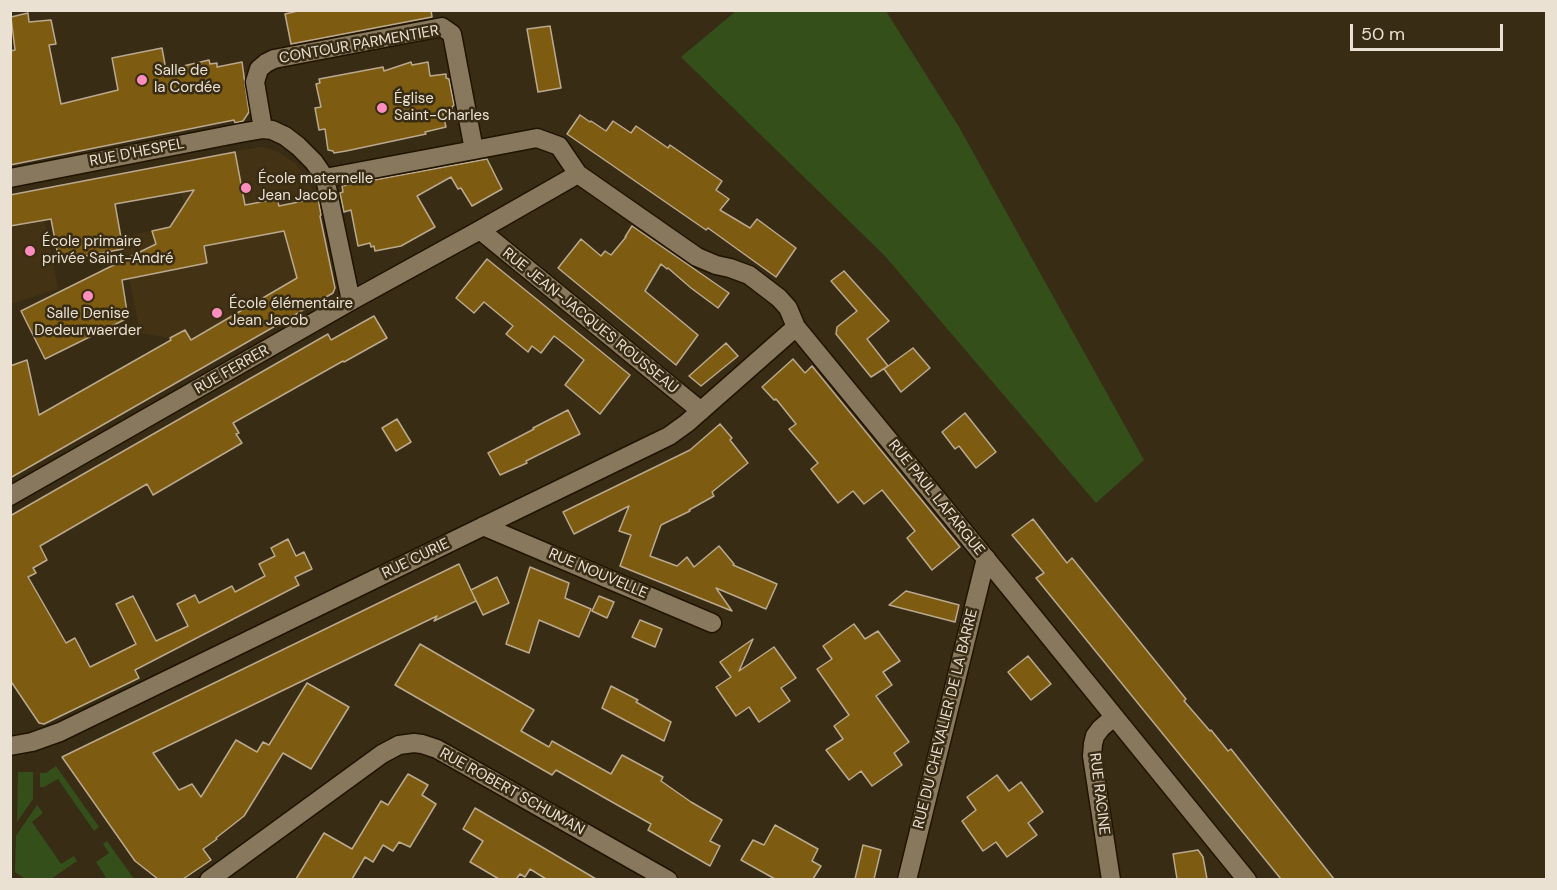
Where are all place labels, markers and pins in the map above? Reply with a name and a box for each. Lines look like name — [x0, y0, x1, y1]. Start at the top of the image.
place label: Salle de la Cordée — [154, 62, 221, 97]
marker: Salle de la Cordée — [135, 73, 149, 87]
place label: Église Saint-Charles — [394, 90, 490, 125]
marker: Église Saint-Charles — [375, 101, 389, 115]
place label: École maternelle Jean Jacob — [258, 170, 373, 205]
marker: École maternelle Jean Jacob — [239, 181, 253, 195]
place label: École primaire privée Saint-André — [42, 233, 173, 268]
marker: École primaire privée Saint-André — [23, 244, 37, 258]
marker: Salle Denise Dedeurwaerder — [81, 289, 95, 303]
place label: École élémentaire Jean Jacob — [229, 295, 353, 330]
place label: Salle Denise Dedeurwaerder — [34, 305, 142, 340]
marker: École élémentaire Jean Jacob — [210, 306, 224, 320]

